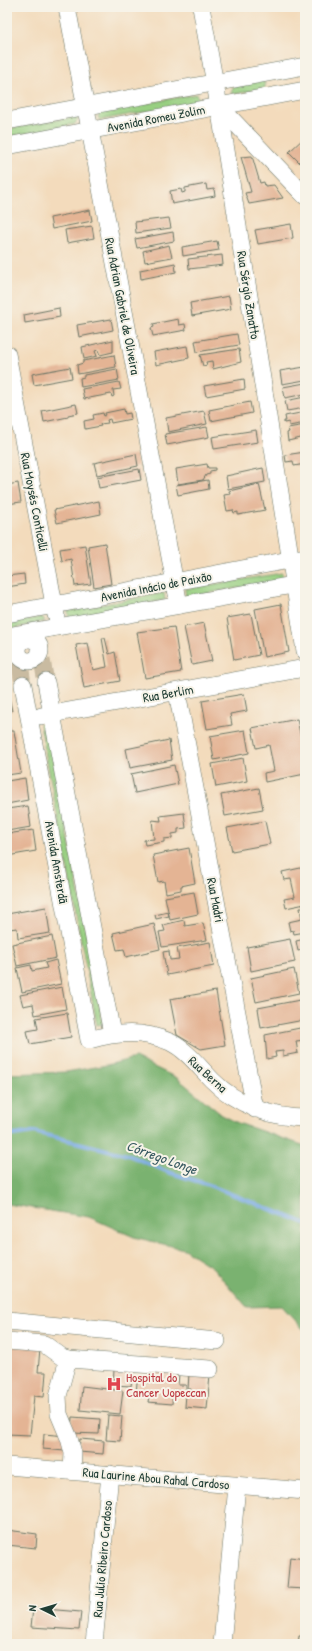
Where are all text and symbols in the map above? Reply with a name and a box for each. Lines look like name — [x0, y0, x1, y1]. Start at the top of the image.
street label: Avenida Romeu Zolim — [106, 100, 206, 136]
street label: Rua Adrian Gabriel de Oliveira — [101, 236, 145, 376]
street label: Rua Sérgio Zanatto — [233, 250, 265, 340]
street label: Rua Moysés Conticelli — [17, 451, 53, 553]
street label: Avenida Inácio de Paixão — [99, 566, 213, 606]
street label: Rua Berlim — [141, 680, 195, 706]
street label: Avenida Amsterdã — [41, 819, 73, 905]
street label: Rua Madri — [203, 876, 229, 924]
street label: Rua Berna — [185, 1052, 231, 1096]
water label: Córrego Longe — [124, 1135, 201, 1180]
place label: Hospital do Cancer Uopeccan — [126, 1368, 207, 1401]
hospital icon: Hospital do Cancer Uopeccan — [105, 1375, 123, 1393]
street label: Rua Laurine Abou Rahal Cardoso — [82, 1463, 230, 1493]
street label: Rua Julio Ribeiro Cardoso — [88, 1500, 116, 1618]
north arrow — [22, 1589, 62, 1629]
text: N — [25, 1604, 39, 1612]

